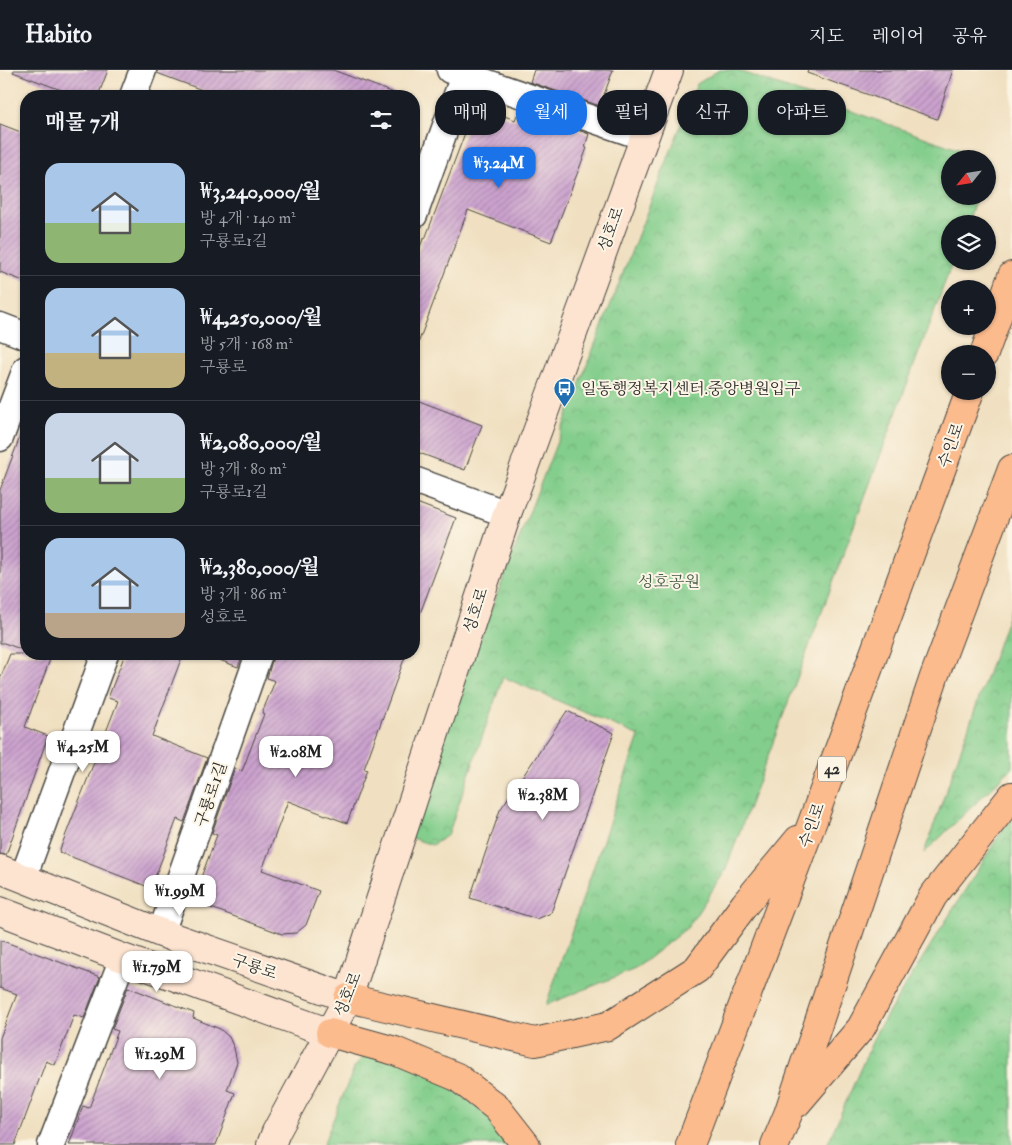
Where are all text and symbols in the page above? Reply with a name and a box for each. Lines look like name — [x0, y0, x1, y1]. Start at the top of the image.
text: Habito — [25, 19, 92, 50]
text: 지도 — [809, 25, 844, 48]
text: 레이어 — [872, 25, 924, 48]
text: 공유 — [952, 25, 987, 48]
chip: 매매 — [435, 90, 506, 135]
chip: 월세 — [516, 90, 587, 135]
chip: 필터 — [597, 90, 667, 135]
chip: 신규 — [677, 90, 748, 135]
chip: 아파트 — [758, 90, 846, 135]
icon: filters — [367, 106, 395, 134]
text: 매물 7개 — [45, 109, 120, 136]
pin: ₩3.24M — [458, 146, 540, 189]
north arrow — [941, 150, 996, 205]
map controls — [941, 150, 996, 400]
text: ₩3.24M — [474, 153, 524, 173]
text: ₩3,240,000/월 — [200, 178, 321, 205]
icon: home — [85, 183, 145, 243]
street label: 성호로 — [594, 204, 628, 255]
text: 방 4개 · 140 m² — [200, 208, 296, 228]
button: layers — [941, 215, 996, 270]
text: 구룡로1길 — [200, 231, 268, 251]
button: + — [941, 280, 996, 335]
text: ₩4,250,000/월 — [200, 304, 323, 331]
icon: home — [85, 308, 145, 368]
text: 방 5개 · 168 m² — [200, 334, 293, 354]
button: − — [941, 345, 996, 400]
text: 구룡로 — [200, 357, 246, 377]
bus stop icon: 일동행정복지센터.중앙병원입구 — [553, 376, 577, 407]
place label: 일동행정복지센터.중앙병원입구 — [581, 379, 801, 399]
street label: 수인로 — [934, 420, 968, 471]
text: ₩2,080,000/월 — [200, 429, 322, 456]
icon: home — [85, 433, 145, 493]
text: 방 3개 · 80 m² — [200, 459, 286, 479]
text: 구룡로1길 — [200, 482, 268, 502]
text: ₩2,380,000/월 — [200, 554, 320, 581]
icon: home — [85, 558, 145, 618]
park label: 성호공원 — [638, 572, 700, 592]
text: 방 3개 · 86 m² — [200, 584, 286, 604]
street label: 성호로 — [459, 585, 493, 635]
text: 성호로 — [200, 607, 246, 627]
pin: ₩4.25M — [42, 730, 124, 773]
pin: ₩2.08M — [255, 736, 337, 778]
text: ₩4.25M — [57, 737, 109, 757]
text: ₩2.08M — [270, 742, 322, 762]
road number: 42 — [818, 756, 846, 782]
street label: 구룡로1길 — [190, 759, 231, 830]
pin: ₩2.38M — [502, 778, 584, 821]
text: ₩2.38M — [518, 785, 568, 805]
street label: 수인로 — [795, 800, 829, 851]
pin: ₩1.99M — [139, 874, 221, 917]
text: ₩1.99M — [155, 881, 205, 901]
pin: ₩1.79M — [116, 950, 198, 993]
street label: 구룡로 — [229, 950, 280, 984]
text: ₩1.79M — [133, 957, 181, 977]
street label: 성호로 — [330, 969, 366, 1020]
pin: ₩1.29M — [119, 1038, 201, 1080]
text: ₩1.29M — [135, 1044, 185, 1064]

